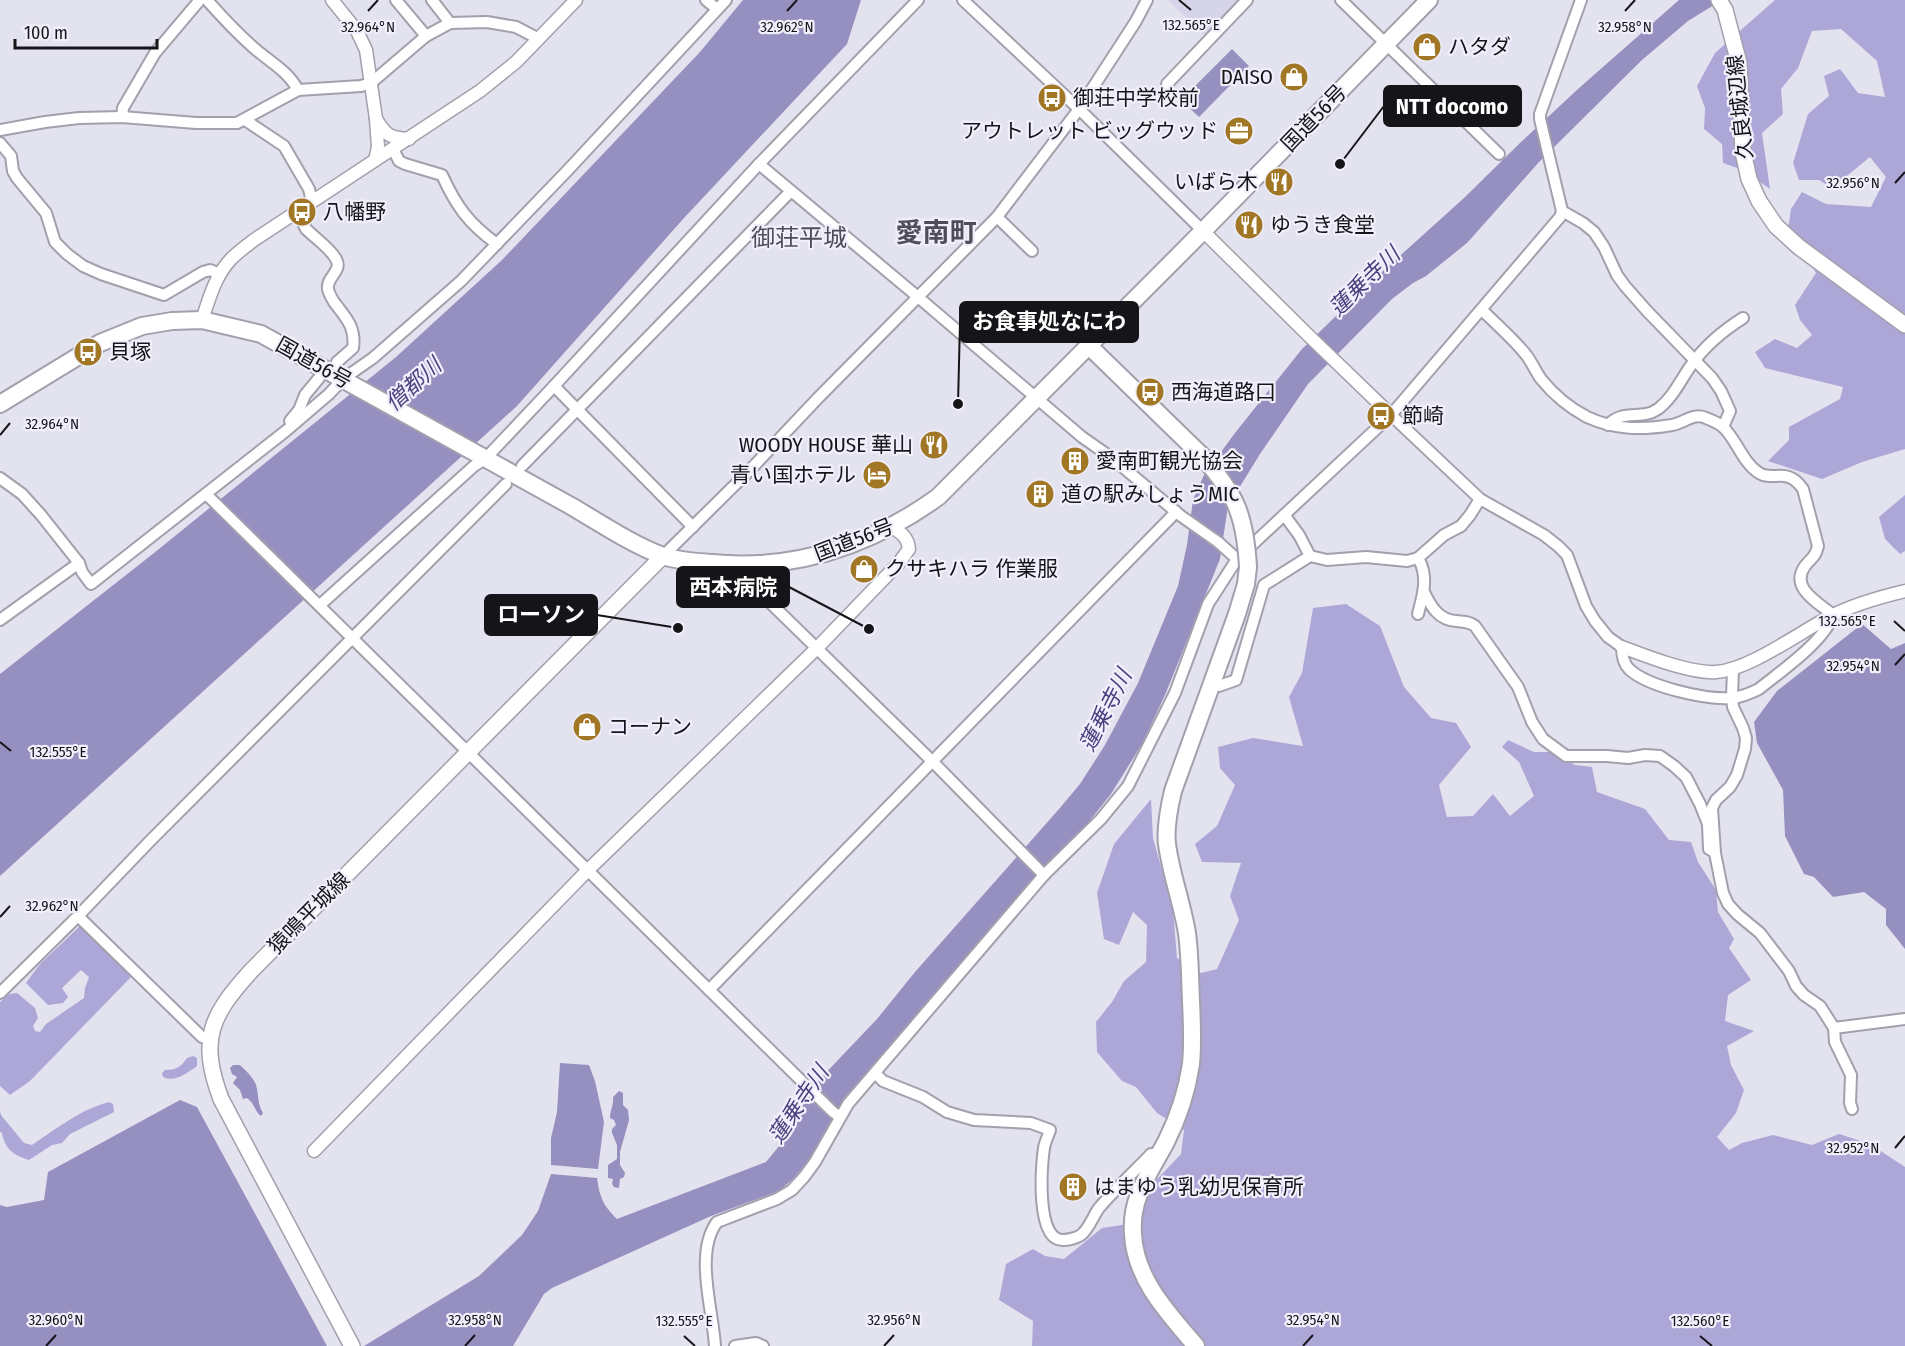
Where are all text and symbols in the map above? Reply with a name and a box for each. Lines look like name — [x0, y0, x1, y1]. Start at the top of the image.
scale bar — [15, 12, 158, 50]
text: 132.565°E — [1162, 16, 1220, 34]
text: 32.964°N — [341, 18, 395, 36]
text: 32.962°N — [760, 18, 814, 36]
text: 32.958°N — [1598, 18, 1652, 36]
text: 100 m — [24, 22, 68, 44]
shop icon: ハタダ — [1411, 31, 1443, 63]
place label: ハタダ — [1448, 34, 1511, 60]
street label: 久良城辺線 — [1722, 53, 1758, 161]
shop icon: DAISO — [1278, 61, 1310, 93]
place label: DAISO — [1221, 64, 1273, 90]
street label: 国道56号 — [1276, 79, 1352, 157]
bus stop icon: 御荘中学校前 — [1036, 82, 1068, 114]
place label: 御荘中学校前 — [1073, 85, 1199, 111]
callout: NTT docomo — [1384, 86, 1521, 126]
text: NTT docomo — [1396, 93, 1508, 120]
office icon: アウトレット ビッグウッド — [1223, 115, 1255, 147]
place label: アウトレット ビッグウッド — [961, 118, 1218, 144]
restaurant icon: いばら木 — [1263, 166, 1295, 198]
place label: いばら木 — [1174, 169, 1258, 195]
text: 32.956°N — [1826, 174, 1880, 192]
bus stop icon: 八幡野 — [286, 196, 318, 228]
place label: 八幡野 — [323, 199, 386, 225]
restaurant icon: ゆうき食堂 — [1233, 209, 1265, 241]
place label: ゆうき食堂 — [1270, 212, 1375, 238]
district label: 愛南町 — [896, 217, 977, 249]
district label: 御荘平城 — [751, 224, 847, 252]
water label: 蓮乗寺川 — [1323, 240, 1407, 322]
callout: お食事処なにわ — [960, 302, 1138, 342]
text: お食事処なにわ — [972, 308, 1126, 335]
street label: 国道56号 — [271, 331, 357, 395]
bus stop icon: 貝塚 — [72, 336, 104, 368]
place label: 貝塚 — [109, 339, 151, 365]
water label: 僧都川 — [380, 351, 448, 416]
bus stop icon: 西海道路口 — [1134, 376, 1166, 408]
place label: 西海道路口 — [1171, 379, 1276, 405]
bus stop icon: 節崎 — [1365, 400, 1397, 432]
place label: 節崎 — [1402, 403, 1444, 429]
text: 32.964°N — [25, 415, 79, 433]
restaurant icon: WOODY HOUSE 華山 — [918, 429, 950, 461]
place label: WOODY HOUSE 華山 — [739, 432, 913, 458]
building icon: 愛南町観光協会 — [1059, 445, 1091, 477]
place label: 愛南町観光協会 — [1096, 448, 1243, 474]
hotel icon: 青い国ホテル — [861, 459, 893, 491]
place label: 青い国ホテル — [730, 462, 856, 488]
building icon: 道の駅みしょうMIC — [1024, 478, 1056, 510]
place label: 道の駅みしょうMIC — [1061, 481, 1239, 507]
street label: 国道56号 — [811, 513, 897, 567]
shop icon: クサキハラ 作業服 — [848, 553, 880, 585]
place label: クサキハラ 作業服 — [885, 556, 1058, 582]
callout: 西本病院 — [677, 567, 789, 607]
text: 西本病院 — [689, 574, 777, 601]
callout: ローソン — [485, 595, 597, 635]
text: ローソン — [497, 601, 585, 628]
text: 132.565°E — [1818, 612, 1876, 630]
text: 32.954°N — [1826, 657, 1880, 675]
water label: 蓮乗寺川 — [1073, 663, 1138, 756]
shop icon: コーナン — [571, 711, 603, 743]
place label: コーナン — [608, 714, 692, 740]
text: 132.555°E — [30, 743, 86, 761]
street label: 猿鳴平城線 — [263, 867, 355, 959]
text: 32.962°N — [25, 897, 79, 915]
water label: 蓮乗寺川 — [763, 1059, 835, 1148]
text: 32.952°N — [1827, 1139, 1879, 1157]
building icon: はまゆう乳幼児保育所 — [1057, 1171, 1089, 1203]
place label: はまゆう乳幼児保育所 — [1094, 1174, 1304, 1200]
text: 32.960°N — [29, 1311, 83, 1329]
text: 32.958°N — [448, 1311, 502, 1329]
text: 32.956°N — [867, 1311, 921, 1329]
text: 32.954°N — [1286, 1311, 1340, 1329]
text: 132.555°E — [656, 1312, 712, 1330]
text: 132.560°E — [1671, 1312, 1729, 1330]

